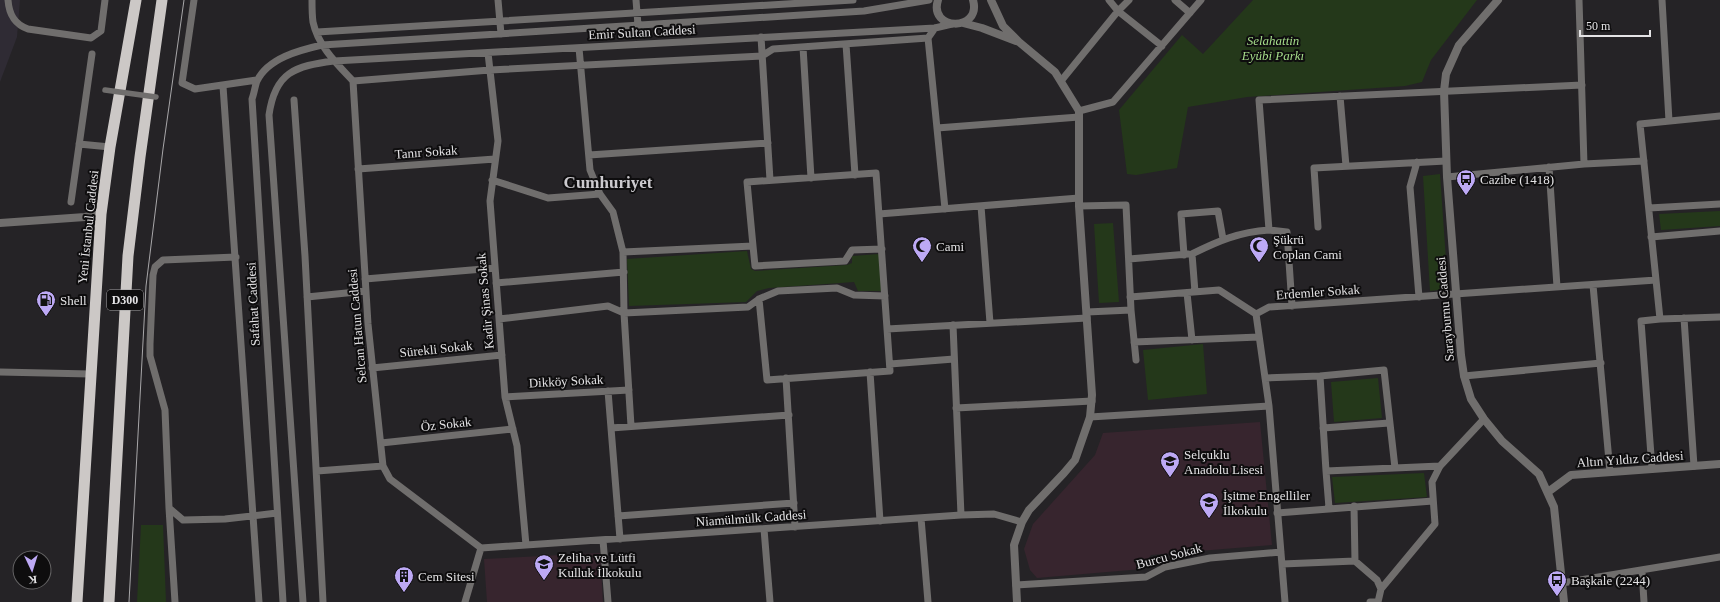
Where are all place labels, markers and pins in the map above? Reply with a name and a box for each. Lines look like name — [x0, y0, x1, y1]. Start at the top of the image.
bus stop icon: Cazibe (1418) — [1455, 168, 1477, 196]
place label: Cazibe (1418) — [1480, 172, 1554, 187]
place label: Şükrü Coplan Cami — [1273, 232, 1342, 262]
mosque icon: Cami — [911, 235, 933, 263]
mosque icon: Şükrü Coplan Cami — [1248, 235, 1270, 263]
place label: Cami — [936, 239, 965, 254]
fuel station icon: Shell — [35, 289, 57, 317]
place label: Shell — [60, 293, 87, 308]
place label: Selçuklu Anadolu Lisesi — [1184, 447, 1263, 477]
school or university icon: Selçuklu Anadolu Lisesi — [1159, 450, 1181, 478]
place label: İşitme Engelliler İlkokulu — [1223, 488, 1311, 518]
school or university icon: İşitme Engelliler İlkokulu — [1198, 491, 1220, 519]
place label: Zeliha ve Lütfi Kulluk İlkokulu — [558, 550, 642, 580]
school or university icon: Zeliha ve Lütfi Kulluk İlkokulu — [533, 553, 555, 581]
building icon: Cem Sitesi — [393, 565, 415, 593]
place label: Cem Sitesi — [418, 569, 475, 584]
bus stop icon: Başkale (2244) — [1546, 569, 1568, 597]
place label: Başkale (2244) — [1571, 573, 1650, 588]

